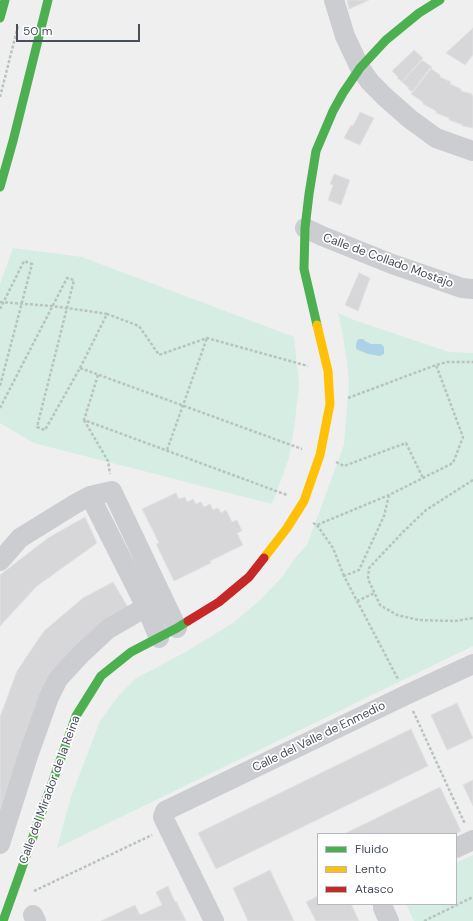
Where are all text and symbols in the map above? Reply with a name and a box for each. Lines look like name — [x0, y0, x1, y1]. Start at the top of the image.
scale bar — [18, 16, 142, 42]
text: 50 m — [23, 23, 52, 39]
street label: Calle de Collado Mostajo — [321, 231, 455, 291]
street label: Calle del Valle de Enmedio — [250, 698, 388, 776]
street label: Calle del Mirador de la Reina — [16, 714, 84, 866]
legend — [317, 833, 457, 905]
text: Fluido — [355, 841, 389, 857]
text: Lento — [355, 861, 386, 877]
text: Atasco — [355, 881, 394, 897]

